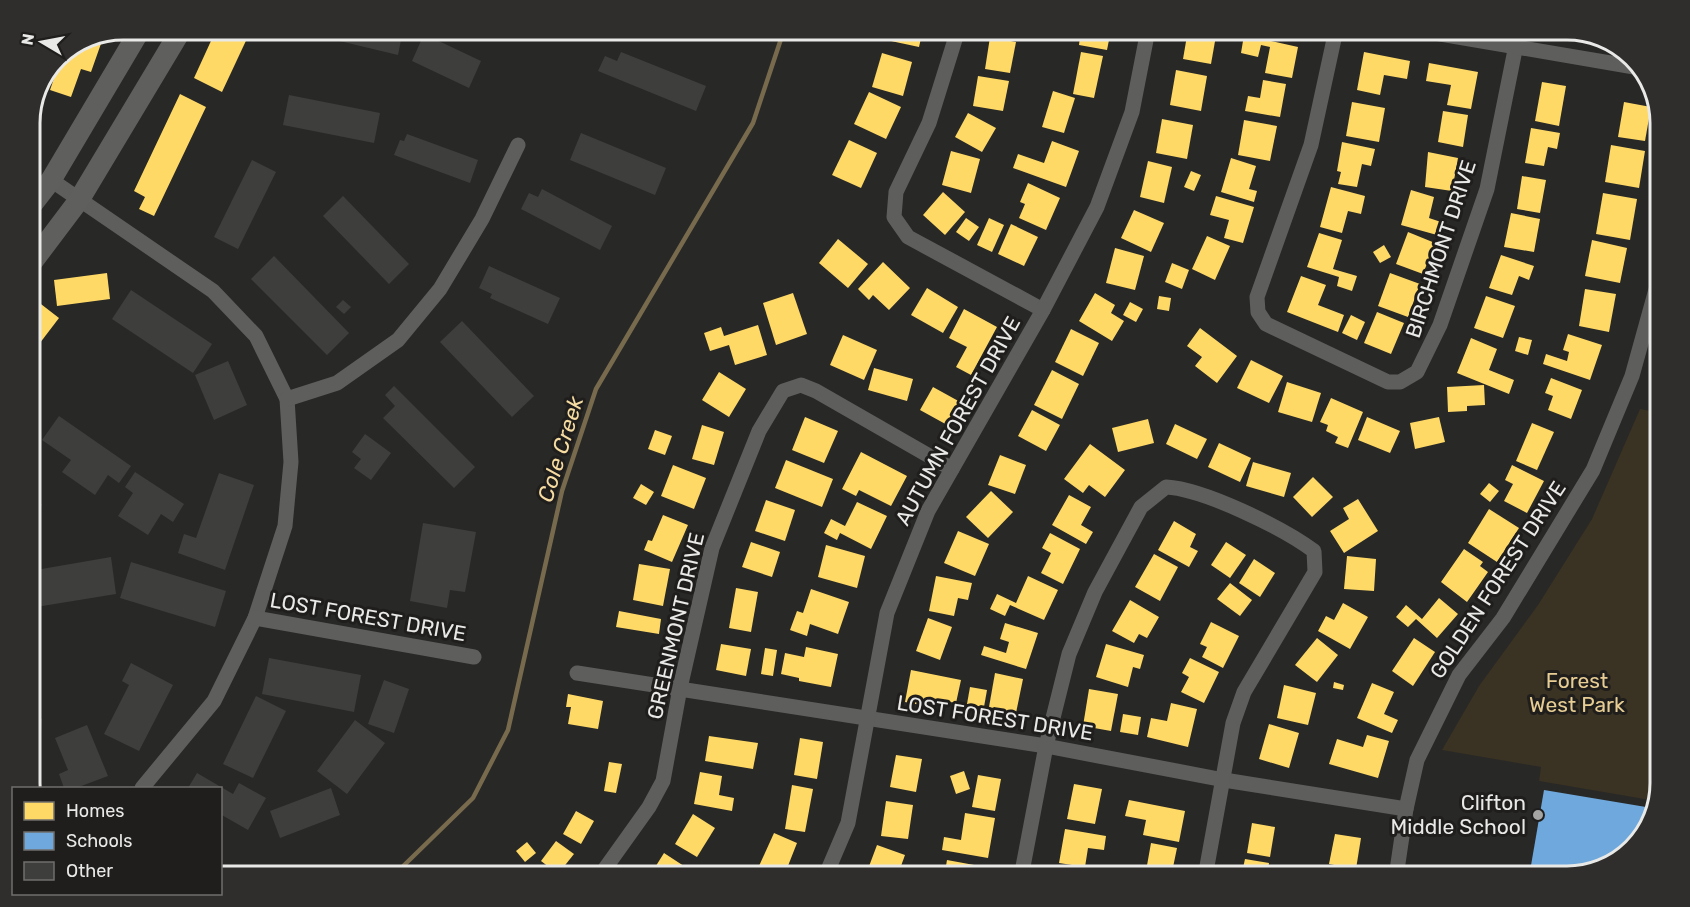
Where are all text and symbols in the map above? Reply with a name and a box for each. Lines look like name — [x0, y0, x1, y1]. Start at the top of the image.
north arrow — [12, 12, 72, 72]
text: N — [17, 32, 38, 47]
street label: BIRCHMONT DRIVE — [1400, 157, 1481, 341]
street label: AUTUMN FOREST DRIVE — [890, 312, 1025, 529]
water label: Cole Creek — [532, 392, 590, 505]
street label: GOLDEN FOREST DRIVE — [1424, 476, 1571, 683]
street label: GREENMONT DRIVE — [642, 530, 709, 722]
street label: LOST FOREST DRIVE — [268, 587, 468, 646]
park label: Forest West Park — [1529, 668, 1625, 717]
street label: LOST FOREST DRIVE — [895, 690, 1095, 745]
legend — [12, 787, 222, 895]
place label: Clifton Middle School — [1391, 790, 1526, 839]
text: Homes — [66, 800, 124, 822]
marker: Clifton Middle School — [1531, 808, 1545, 822]
text: Schools — [66, 830, 132, 852]
text: Other — [66, 860, 113, 882]

